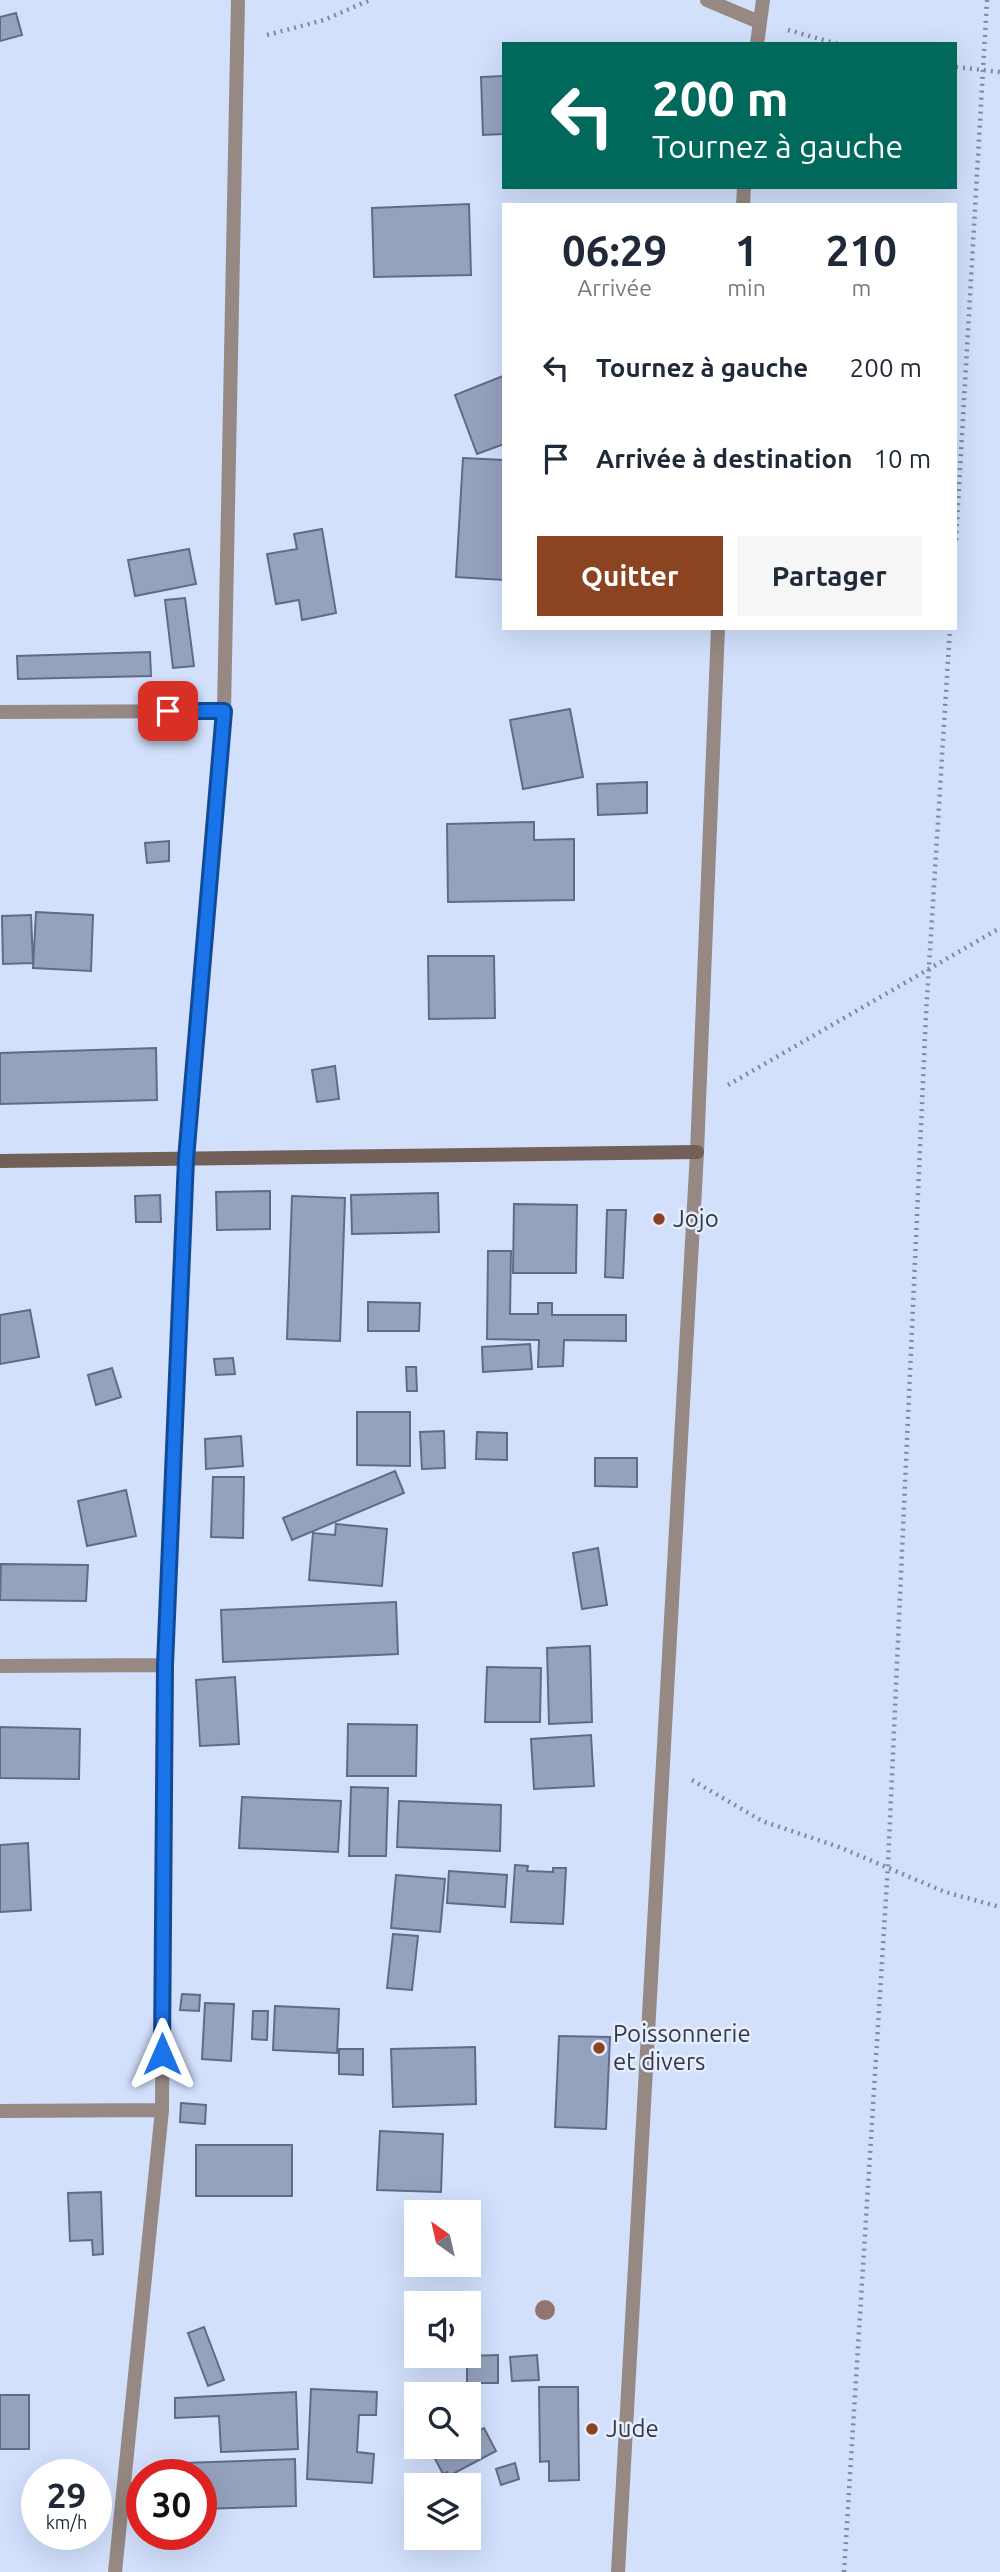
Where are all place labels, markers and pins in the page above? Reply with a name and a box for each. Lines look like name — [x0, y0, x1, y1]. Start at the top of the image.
pin — [138, 681, 198, 741]
place label: Jojo — [673, 1205, 719, 1232]
marker: Jojo — [651, 1211, 667, 1227]
place label: Poissonnerie et divers — [613, 2020, 751, 2075]
marker: Poissonnerie et divers — [591, 2040, 607, 2056]
place label: Jude — [606, 2415, 659, 2442]
marker: Jude — [584, 2421, 600, 2437]

